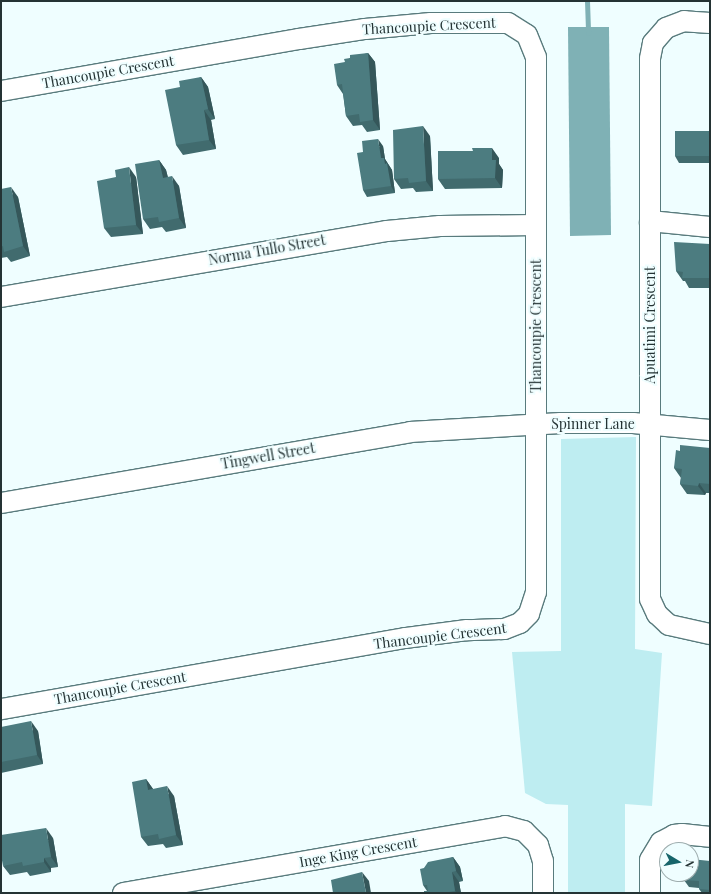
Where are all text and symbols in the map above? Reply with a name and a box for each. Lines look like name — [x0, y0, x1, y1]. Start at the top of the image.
street label: Thancoupie Crescent — [362, 14, 496, 38]
street label: Thancoupie Crescent — [41, 52, 175, 92]
street label: Norma Tullo Street — [207, 231, 327, 269]
street label: Thancoupie Crescent — [528, 259, 544, 393]
street label: Apuatimi Crescent — [642, 266, 658, 384]
street label: Spinner Lane — [551, 416, 635, 432]
street label: Tingwell Street — [220, 439, 316, 473]
street label: Thancoupie Crescent — [373, 620, 507, 652]
street label: Thancoupie Crescent — [53, 668, 187, 708]
street label: Inge King Crescent — [298, 833, 418, 871]
north arrow — [659, 842, 699, 882]
text: N — [682, 859, 698, 869]

